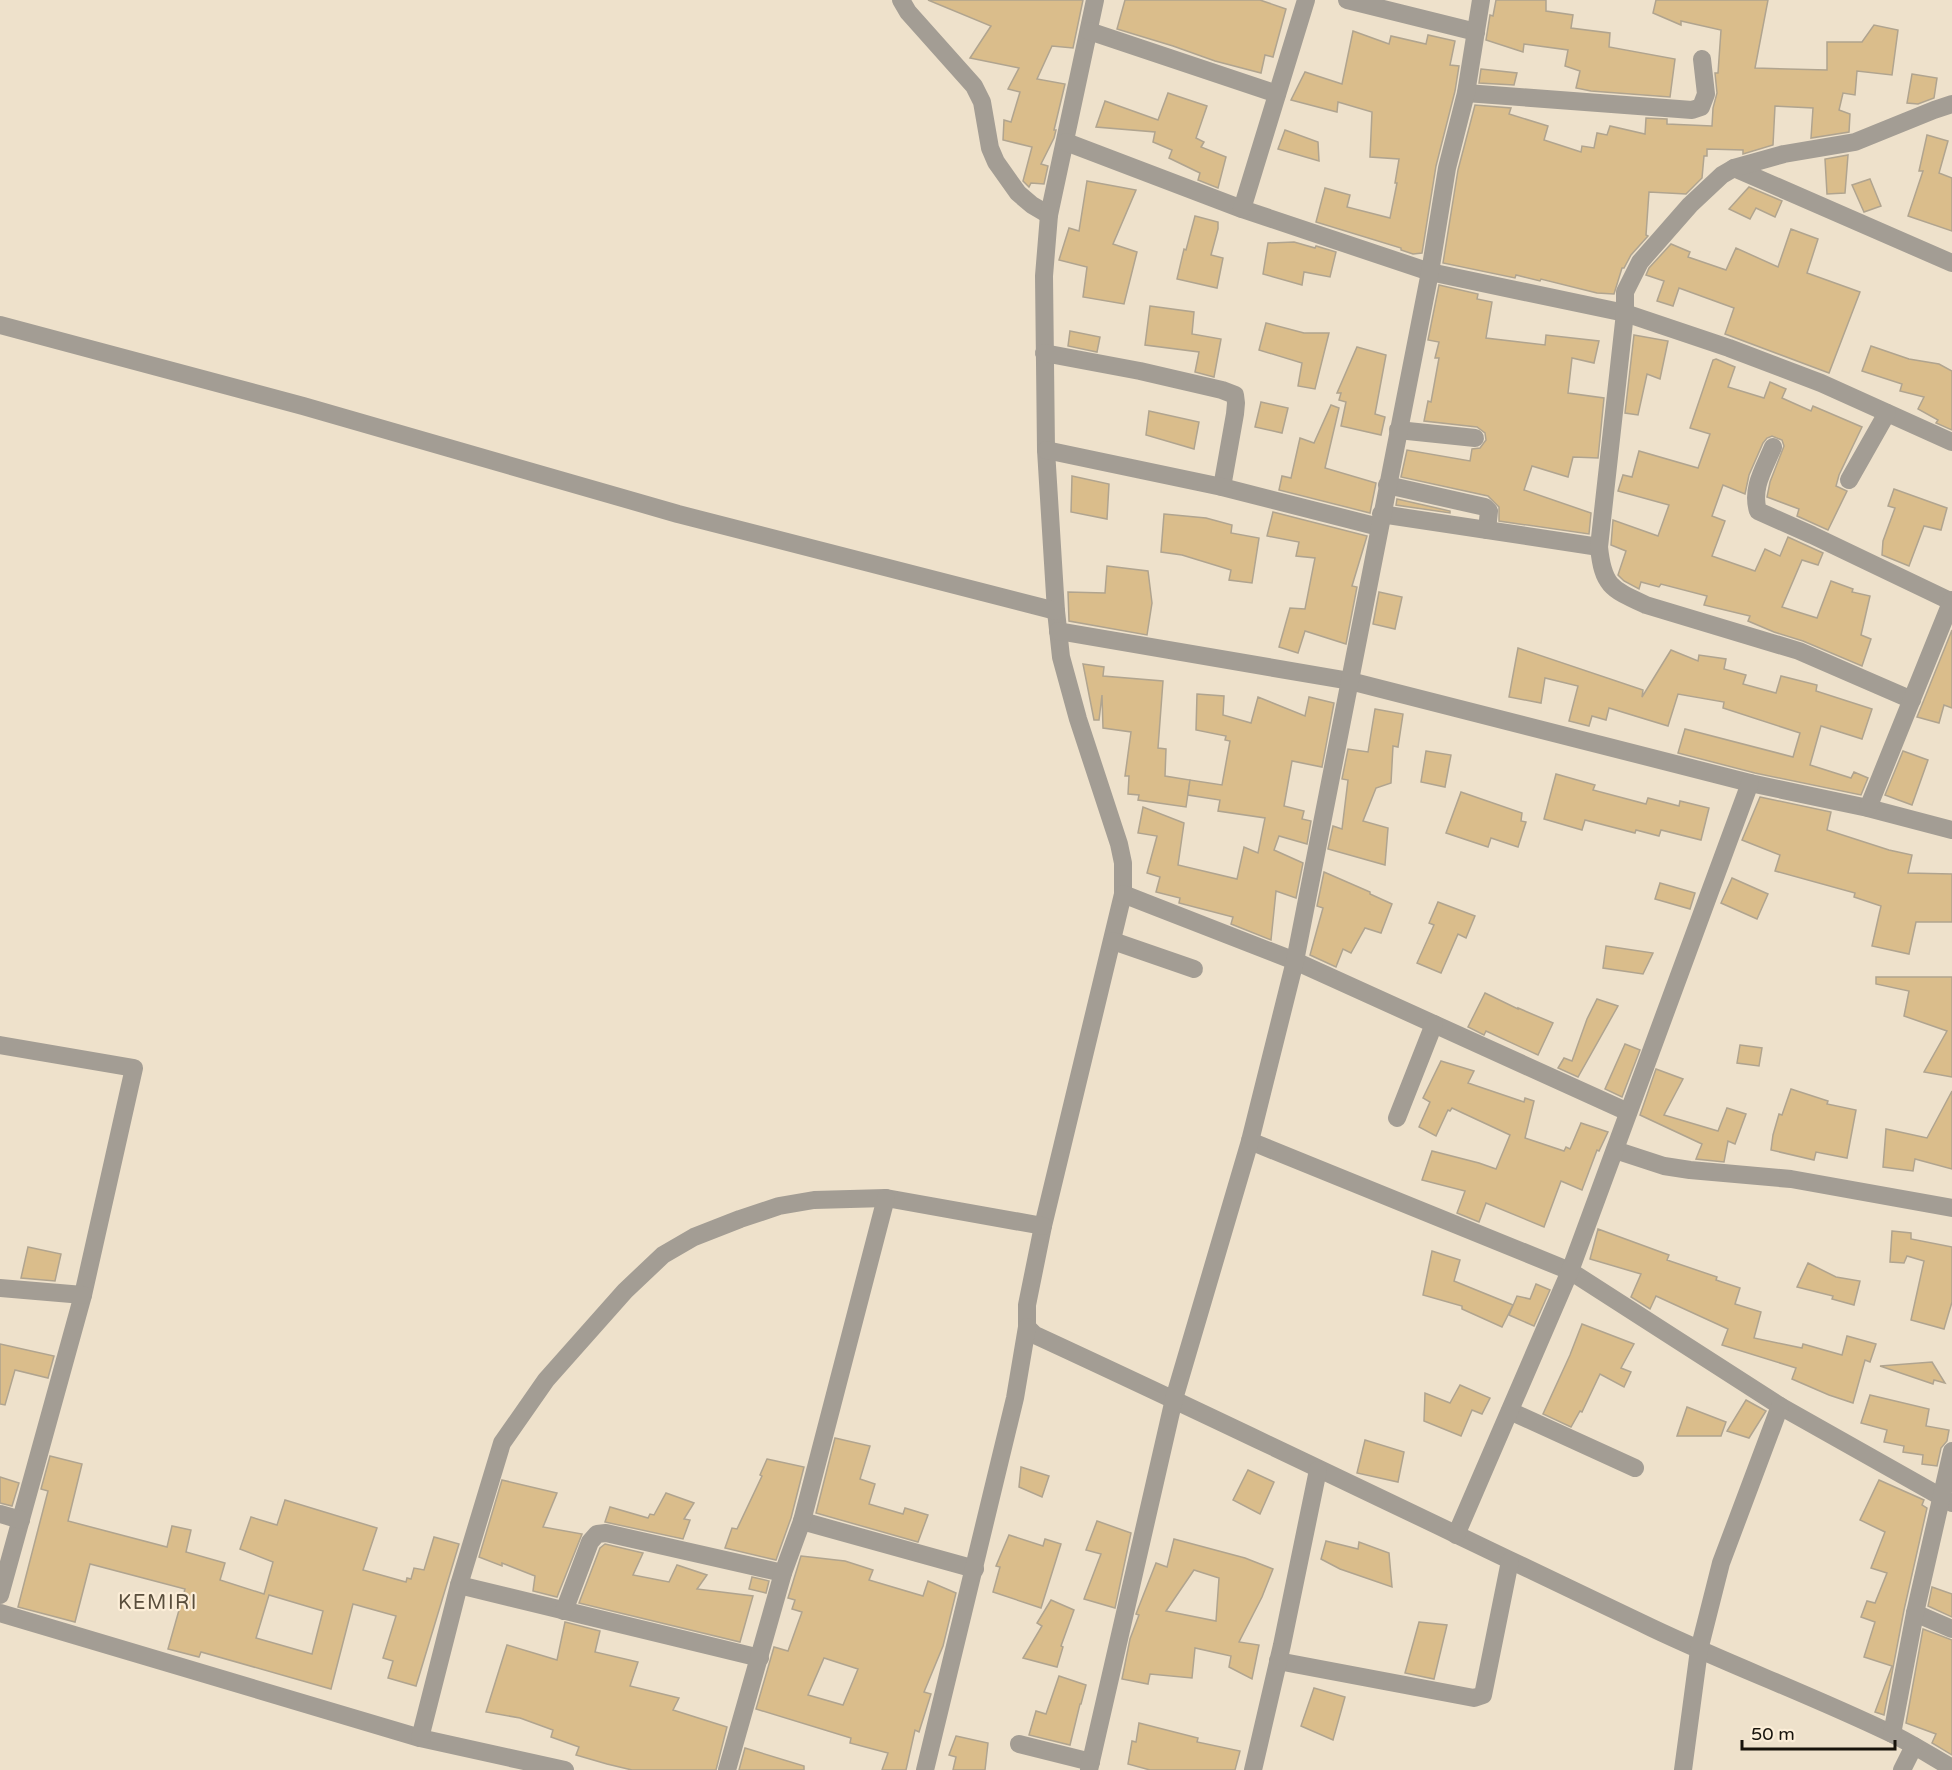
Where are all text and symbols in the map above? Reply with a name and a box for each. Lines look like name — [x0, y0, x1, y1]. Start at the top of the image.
district label: KEMIRI — [118, 1591, 198, 1615]
scale bar — [1742, 1713, 1895, 1751]
text: 50 m — [1751, 1723, 1795, 1745]

